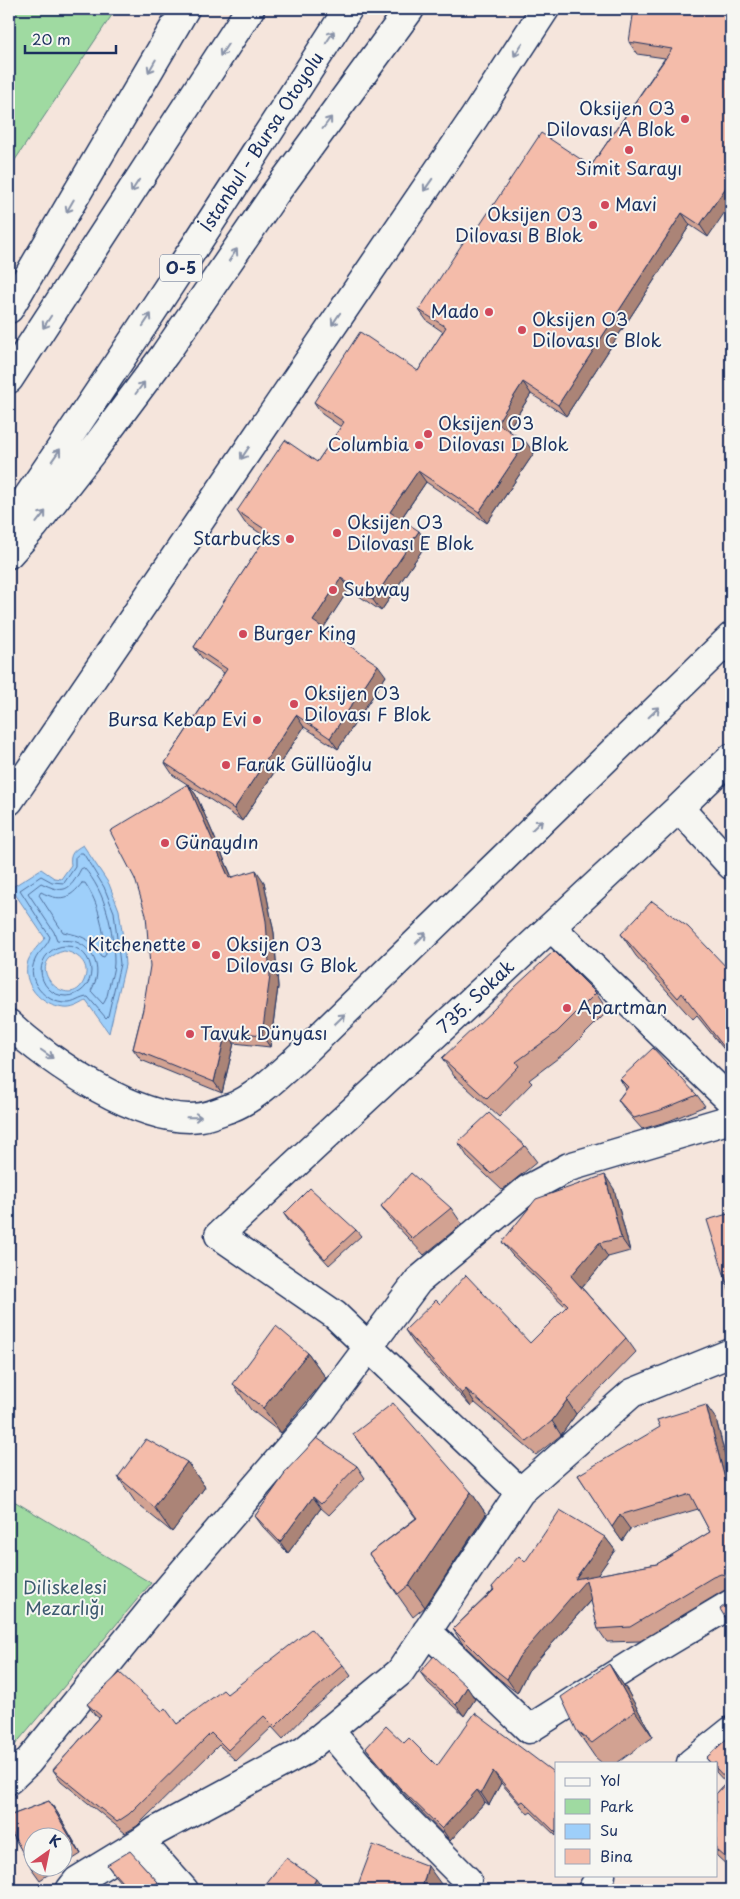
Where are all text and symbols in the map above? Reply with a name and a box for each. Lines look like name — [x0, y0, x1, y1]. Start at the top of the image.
scale bar — [25, 22, 116, 54]
text: 20 m — [32, 27, 71, 50]
one-way arrow — [325, 30, 335, 44]
one-way arrow — [218, 42, 228, 56]
one-way arrow — [513, 42, 523, 56]
street label: İstanbul - Bursa Otoyolu — [192, 46, 329, 237]
one-way arrow — [147, 58, 156, 73]
place label: Oksijen O3 Dilovası A Blok — [546, 94, 675, 142]
marker: Oksijen O3 Dilovası A Blok — [679, 113, 691, 125]
one-way arrow — [322, 117, 333, 130]
marker: Simit Sarayı — [623, 144, 635, 156]
place label: Simit Sarayı — [576, 154, 682, 181]
one-way arrow — [423, 177, 433, 191]
one-way arrow — [130, 179, 140, 193]
place label: Mavi — [615, 190, 657, 217]
one-way arrow — [65, 199, 75, 213]
marker: Mavi — [599, 199, 611, 211]
place label: Oksijen O3 Dilovası B Blok — [455, 200, 583, 248]
marker: Oksijen O3 Dilovası B Blok — [587, 219, 599, 231]
one-way arrow — [228, 248, 238, 262]
road number: O-5 — [160, 254, 202, 282]
place label: Mado — [431, 297, 479, 324]
place label: Oksijen O3 Dilovası C Blok — [532, 305, 662, 353]
marker: Mado — [483, 306, 495, 318]
one-way arrow — [331, 311, 341, 325]
one-way arrow — [141, 313, 152, 327]
one-way arrow — [41, 315, 51, 329]
marker: Oksijen O3 Dilovası C Blok — [516, 324, 528, 336]
one-way arrow — [135, 381, 145, 395]
place label: Oksijen O3 Dilovası D Blok — [438, 409, 569, 457]
marker: Oksijen O3 Dilovası D Blok — [422, 428, 434, 440]
place label: Columbia — [328, 430, 409, 457]
marker: Columbia — [413, 439, 425, 451]
one-way arrow — [240, 446, 250, 460]
one-way arrow — [51, 448, 61, 462]
place label: Oksijen O3 Dilovası E Blok — [347, 508, 474, 556]
one-way arrow — [36, 510, 46, 524]
place label: Starbucks — [193, 524, 280, 551]
marker: Oksijen O3 Dilovası E Blok — [331, 527, 343, 539]
marker: Starbucks — [284, 533, 296, 545]
place label: Subway — [343, 575, 410, 602]
marker: Subway — [327, 584, 339, 596]
place label: Burger King — [253, 619, 356, 646]
marker: Burger King — [237, 628, 249, 640]
place label: Oksijen O3 Dilovası F Blok — [304, 679, 431, 727]
marker: Oksijen O3 Dilovası F Blok — [288, 698, 300, 710]
place label: Bursa Kebap Evi — [108, 705, 247, 732]
one-way arrow — [648, 706, 661, 718]
marker: Bursa Kebap Evi — [251, 714, 263, 726]
place label: Faruk Güllüoğlu — [236, 750, 372, 777]
marker: Faruk Güllüoğlu — [220, 759, 232, 771]
one-way arrow — [531, 819, 543, 831]
place label: Günaydın — [175, 828, 258, 855]
marker: Günaydın — [159, 837, 171, 849]
place label: Kitchenette — [88, 930, 186, 957]
place label: Oksijen O3 Dilovası G Blok — [226, 930, 358, 978]
one-way arrow — [415, 932, 427, 945]
marker: Kitchenette — [190, 939, 202, 951]
marker: Oksijen O3 Dilovası G Blok — [210, 949, 222, 961]
street label: 735. Sokak — [430, 953, 520, 1039]
place label: Apartman — [577, 993, 667, 1020]
marker: Apartman — [561, 1002, 573, 1014]
one-way arrow — [333, 1013, 346, 1025]
place label: Tavuk Dünyası — [200, 1019, 328, 1046]
marker: Tavuk Dünyası — [184, 1028, 196, 1040]
one-way arrow — [40, 1049, 54, 1059]
one-way arrow — [185, 1112, 201, 1122]
park label: Diliskelesi Mezarlığı — [23, 1573, 107, 1621]
legend — [555, 1762, 718, 1876]
text: Yol — [600, 1768, 621, 1791]
text: Park — [600, 1794, 634, 1817]
text: Su — [600, 1818, 618, 1841]
north arrow — [22, 1826, 72, 1876]
text: K — [45, 1829, 65, 1852]
text: Bina — [600, 1844, 633, 1867]

